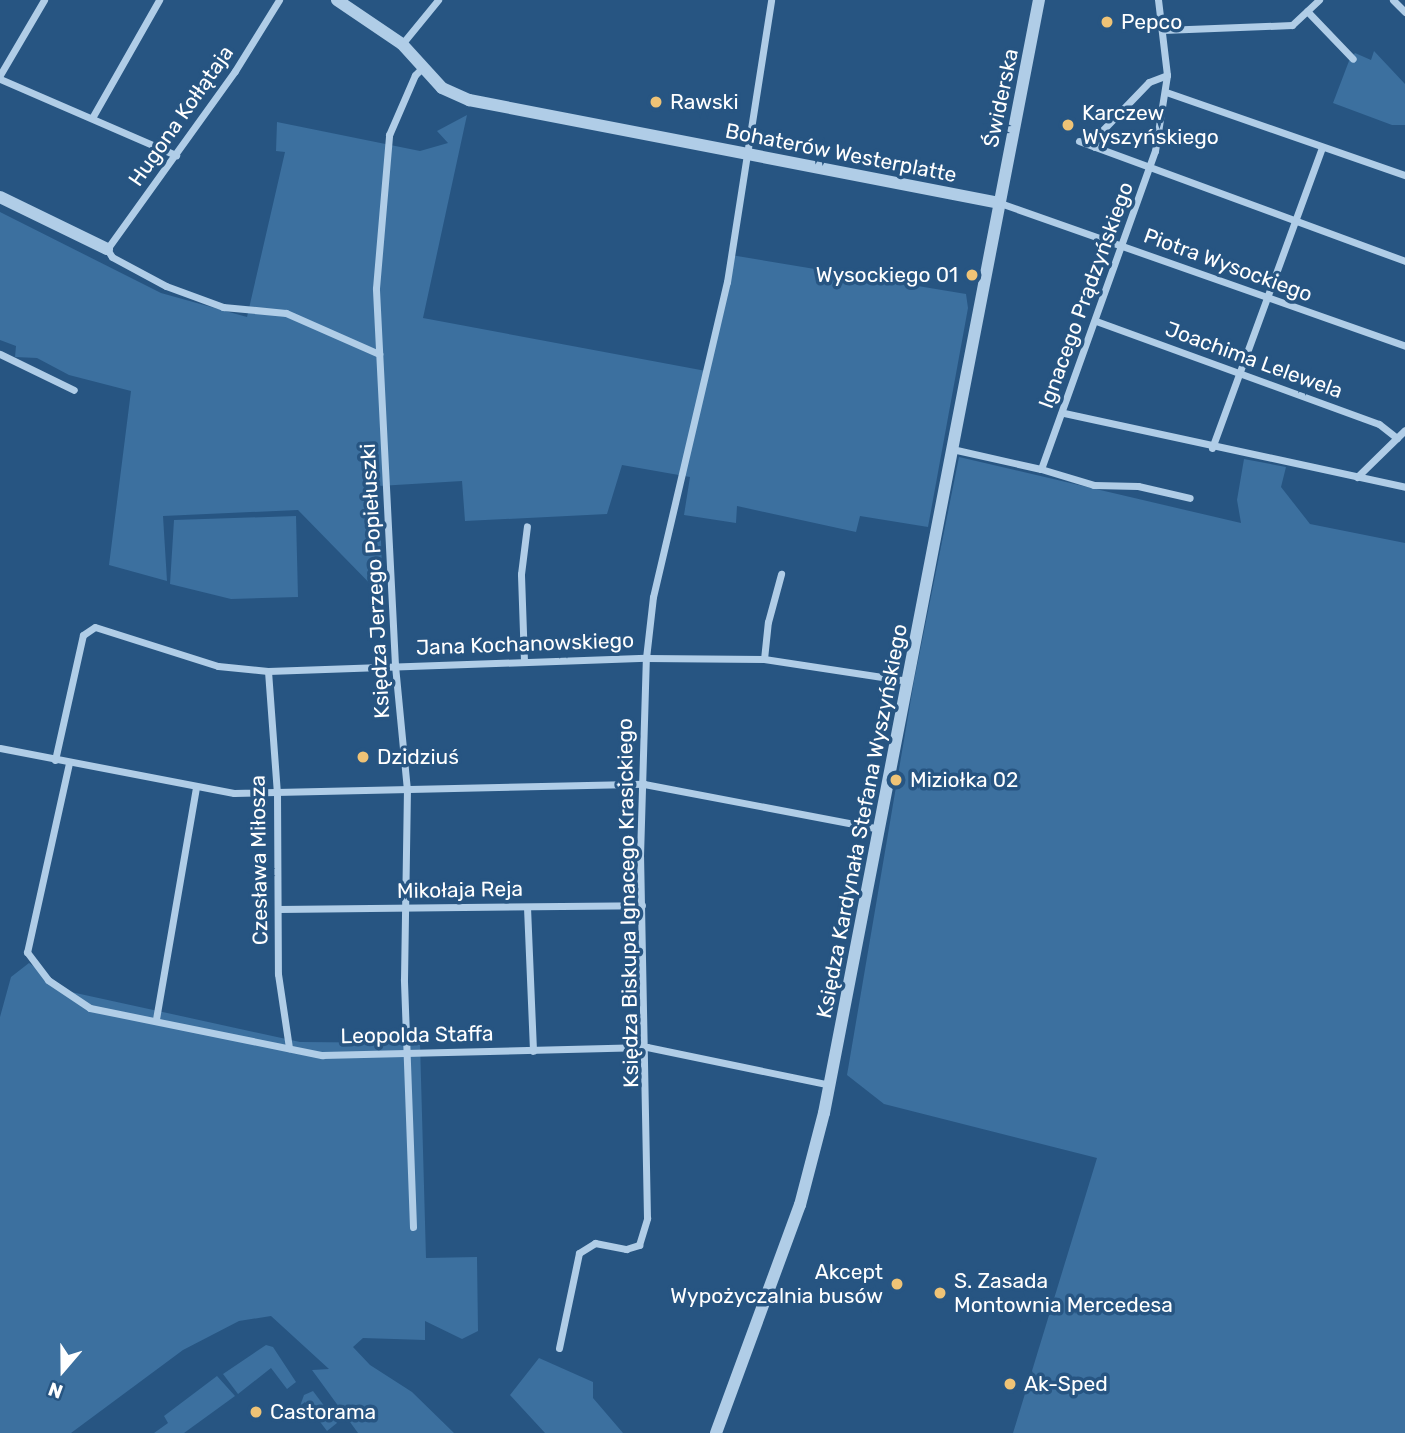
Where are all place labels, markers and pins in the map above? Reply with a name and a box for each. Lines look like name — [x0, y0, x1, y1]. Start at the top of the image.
place label: Pepco — [1121, 9, 1182, 35]
marker: Pepco — [1099, 14, 1115, 30]
place label: Rawski — [670, 89, 739, 115]
marker: Rawski — [648, 94, 664, 110]
place label: Karczew Wyszyńskiego — [1082, 100, 1219, 150]
marker: Karczew Wyszyńskiego — [1060, 117, 1076, 133]
place label: Wysockiego 01 — [816, 262, 958, 288]
marker: Wysockiego 01 — [964, 267, 980, 283]
place label: Dzidziuś — [377, 744, 459, 770]
marker: Dzidziuś — [355, 749, 371, 765]
place label: Miziołka 02 — [910, 767, 1018, 793]
marker: Miziołka 02 — [888, 772, 904, 788]
place label: Akcept Wypożyczalnia busów — [670, 1259, 883, 1309]
place label: S. Zasada Montownia Mercedesa — [954, 1268, 1173, 1318]
marker: Akcept Wypożyczalnia busów — [889, 1276, 905, 1292]
marker: S. Zasada Montownia Mercedesa — [932, 1285, 948, 1301]
place label: Ak-Sped — [1024, 1371, 1108, 1397]
marker: Ak-Sped — [1002, 1376, 1018, 1392]
place label: Castorama — [270, 1399, 376, 1425]
marker: Castorama — [248, 1404, 264, 1420]

